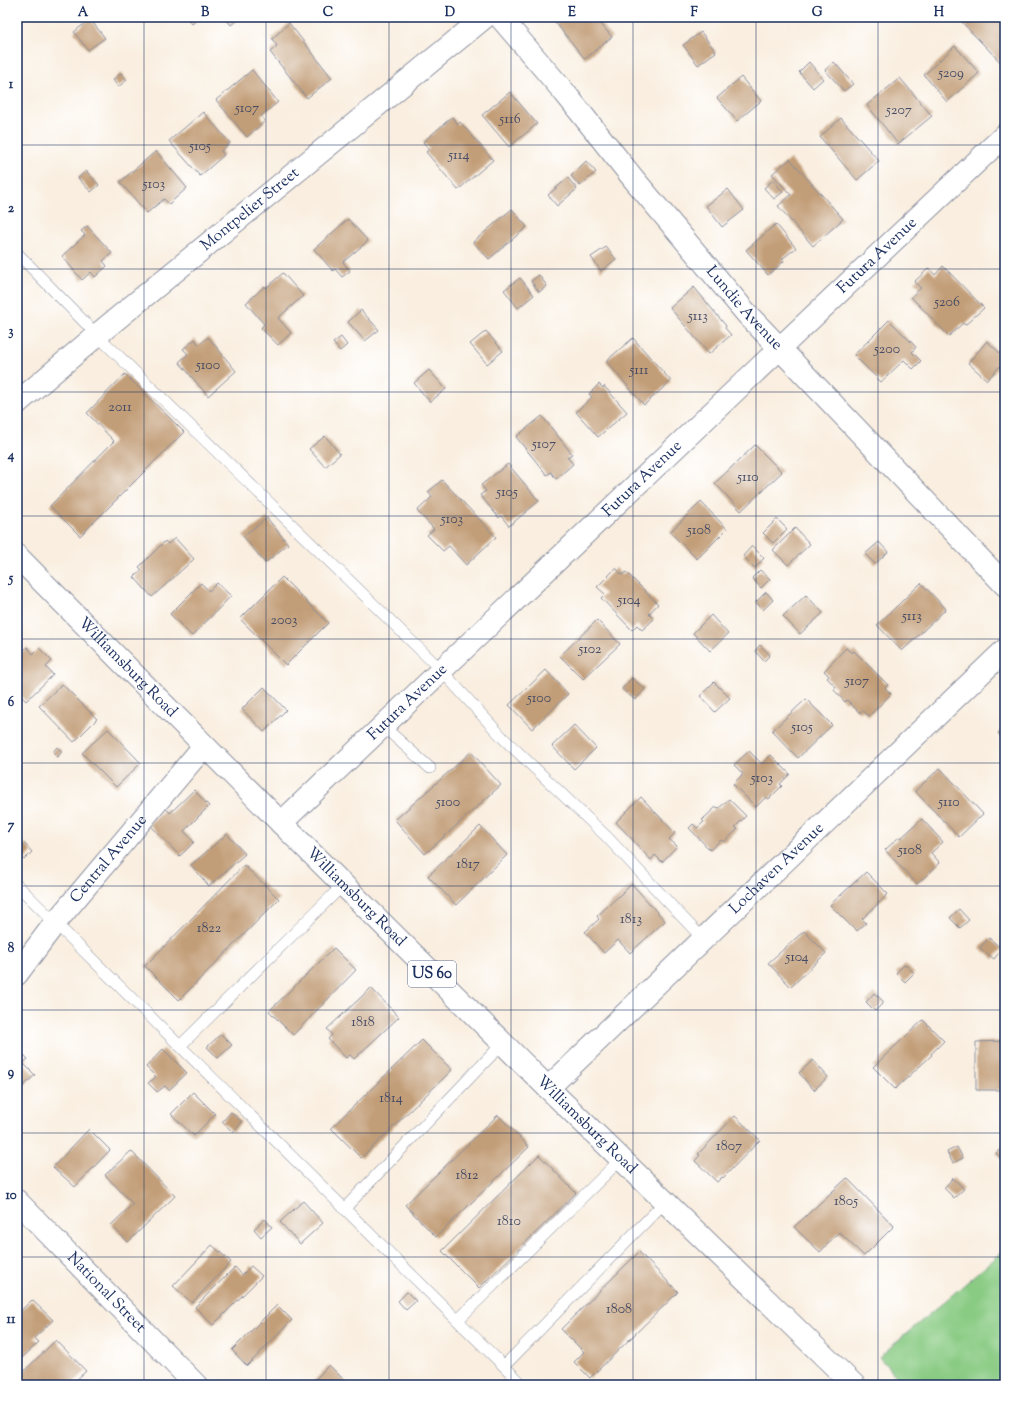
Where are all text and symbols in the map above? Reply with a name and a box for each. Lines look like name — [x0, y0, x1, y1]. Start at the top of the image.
text: A — [78, 4, 89, 22]
text: B — [201, 4, 210, 22]
text: C — [323, 4, 333, 22]
text: D — [445, 4, 455, 22]
text: E — [568, 4, 576, 22]
text: F — [690, 4, 698, 22]
text: G — [812, 4, 823, 22]
text: H — [934, 4, 945, 22]
house number: 5209 — [937, 64, 964, 84]
text: 1 — [9, 76, 14, 94]
house number: 5107 — [234, 99, 259, 119]
house number: 5207 — [885, 101, 912, 121]
house number: 5116 — [498, 110, 521, 130]
house number: 5105 — [188, 137, 211, 157]
house number: 5114 — [447, 146, 470, 166]
street label: Montpelier Street — [196, 162, 305, 257]
house number: 5103 — [142, 175, 166, 195]
text: 2 — [8, 200, 15, 218]
street label: Futura Avenue — [832, 212, 923, 300]
street label: Lundie Avenue — [700, 261, 788, 356]
house number: 5206 — [933, 293, 960, 313]
house number: 5113 — [687, 307, 708, 327]
text: 3 — [8, 323, 14, 341]
house number: 5200 — [873, 340, 900, 360]
house number: 5100 — [195, 356, 220, 376]
house number: 5111 — [628, 361, 649, 381]
house number: 2011 — [108, 398, 132, 418]
house number: 5107 — [531, 435, 556, 455]
street label: Futura Avenue — [597, 435, 688, 523]
text: 4 — [7, 447, 15, 465]
house number: 5110 — [736, 468, 759, 488]
house number: 5105 — [495, 483, 518, 503]
house number: 5103 — [440, 510, 464, 530]
house number: 5108 — [686, 521, 711, 541]
text: 5 — [8, 570, 14, 588]
house number: 5104 — [616, 591, 641, 611]
house number: 5113 — [901, 607, 922, 627]
house number: 2003 — [270, 611, 298, 631]
street label: Williamsburg Road — [72, 612, 182, 723]
house number: 5102 — [577, 640, 602, 660]
street label: Futura Avenue — [363, 659, 453, 746]
house number: 5107 — [844, 672, 869, 692]
house number: 5100 — [526, 689, 551, 709]
text: 6 — [8, 694, 15, 712]
house number: 5105 — [790, 718, 813, 738]
house number: 5103 — [750, 769, 774, 789]
house number: 5100 — [435, 793, 460, 813]
house number: 5110 — [937, 793, 960, 813]
street label: Central Avenue — [65, 810, 153, 908]
text: 7 — [8, 817, 15, 835]
street label: Lochaven Avenue — [724, 817, 830, 920]
house number: 5108 — [897, 841, 922, 861]
street label: Williamsburg Road — [301, 842, 411, 952]
house number: 1817 — [456, 855, 480, 875]
house number: 1813 — [620, 910, 642, 930]
house number: 1822 — [197, 919, 222, 939]
text: 8 — [8, 940, 15, 958]
house number: 5104 — [784, 948, 809, 968]
road number: US 60 — [408, 961, 456, 987]
house number: 1818 — [351, 1013, 375, 1033]
text: 9 — [8, 1064, 15, 1082]
street label: Williamsburg Road — [531, 1071, 642, 1180]
house number: 1814 — [379, 1089, 403, 1109]
house number: 1807 — [716, 1137, 742, 1157]
house number: 1812 — [455, 1166, 479, 1186]
text: 10 — [5, 1187, 17, 1205]
house number: 1805 — [834, 1192, 858, 1212]
house number: 1810 — [497, 1212, 521, 1232]
street label: National Street — [61, 1247, 151, 1339]
house number: 1808 — [606, 1300, 632, 1320]
text: 11 — [7, 1311, 16, 1329]

